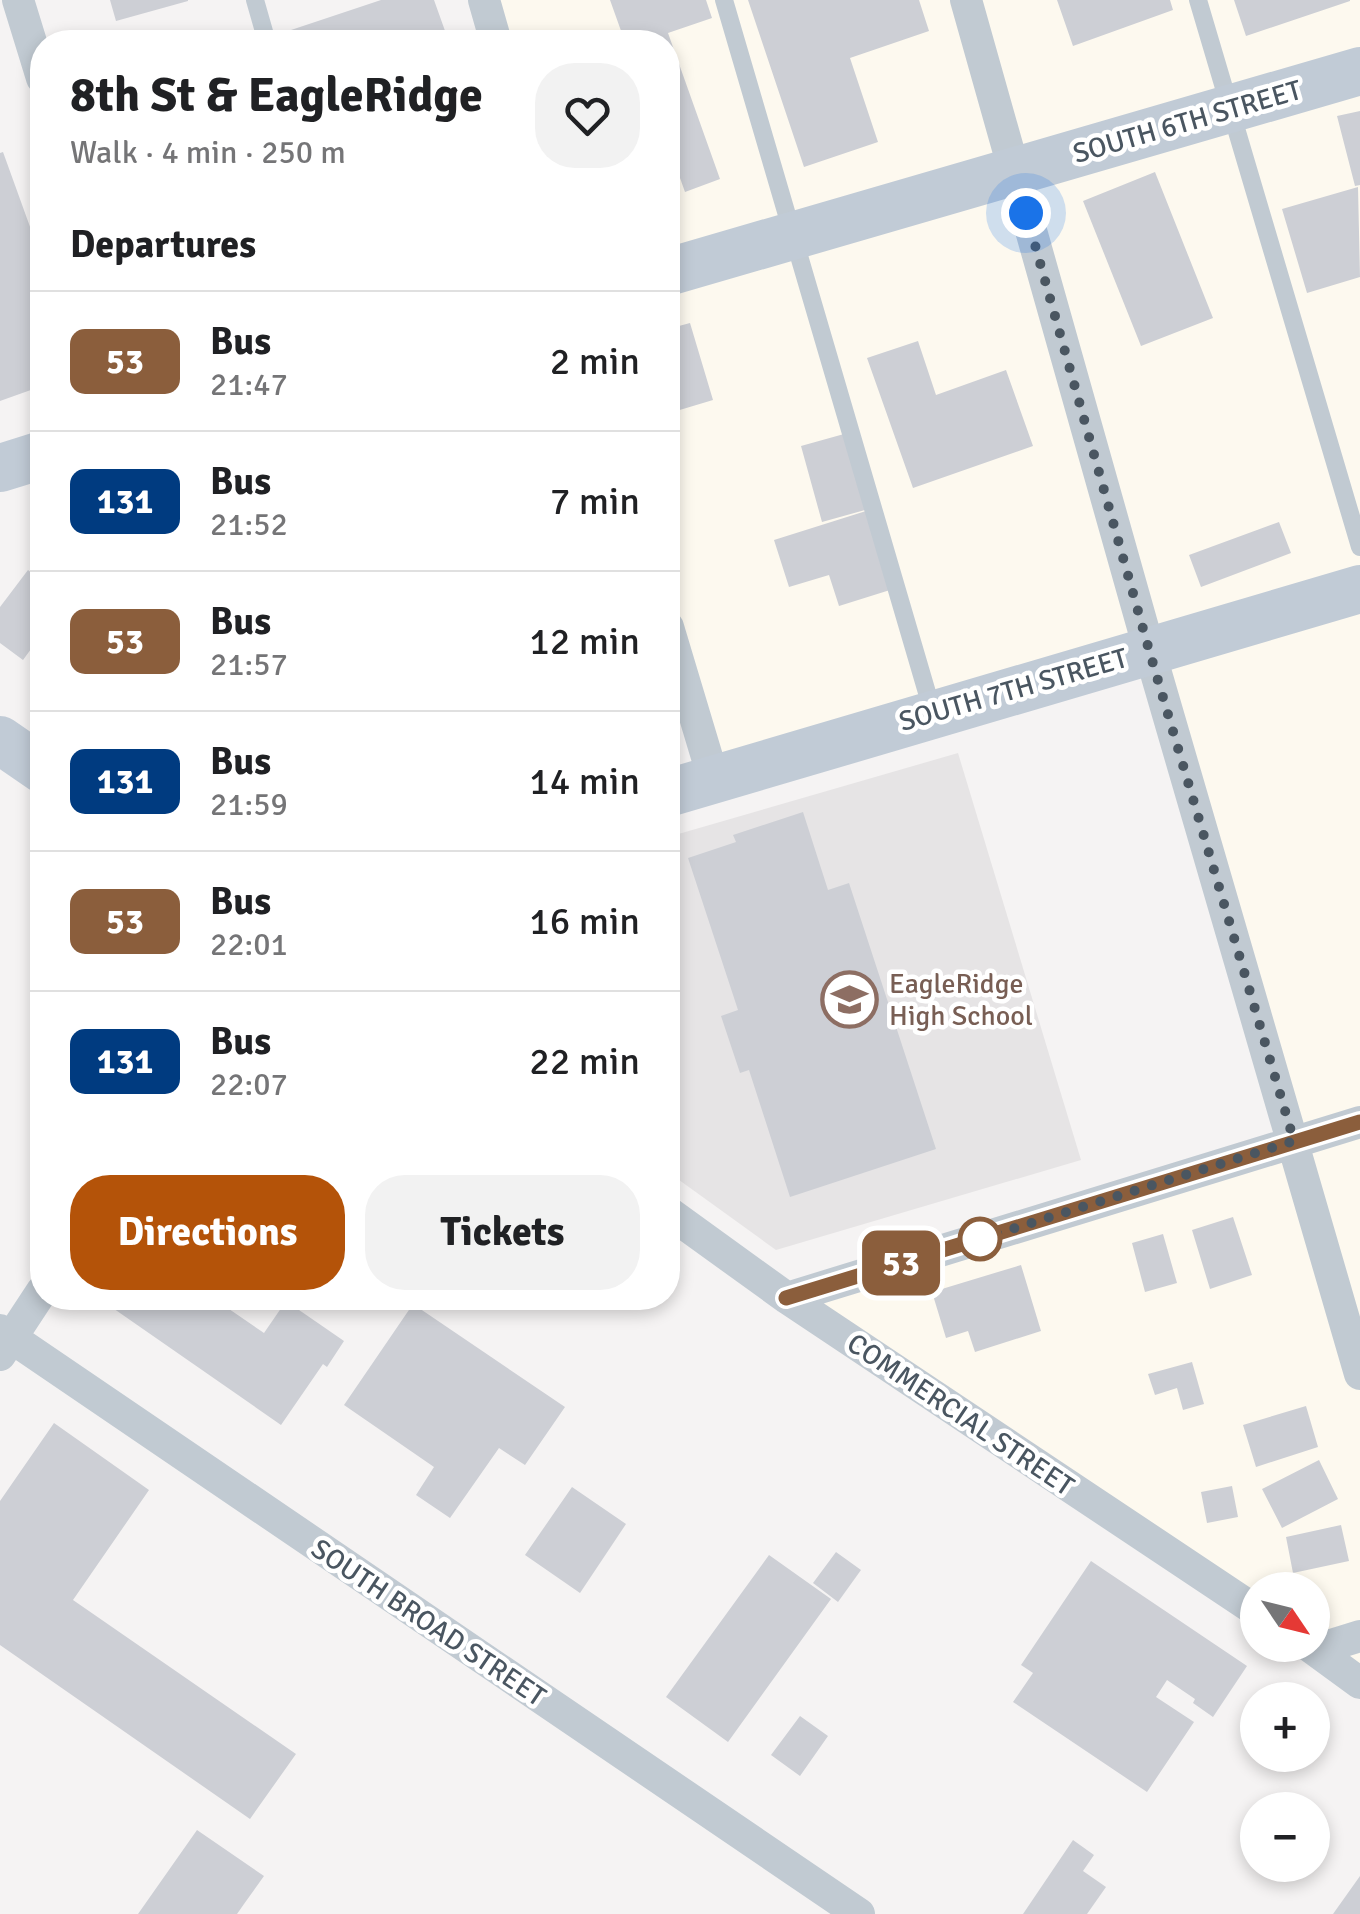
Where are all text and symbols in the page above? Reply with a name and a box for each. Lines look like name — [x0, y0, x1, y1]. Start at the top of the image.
button: heart — [535, 63, 640, 168]
text: 8th St & EagleRidge — [70, 66, 483, 125]
street label: SOUTH 6TH STREET — [1069, 73, 1306, 171]
text: Walk · 4 min · 250 m — [70, 133, 346, 172]
your location — [1001, 188, 1051, 238]
text: Departures — [70, 221, 256, 268]
text: Bus — [210, 318, 271, 365]
text: 2 min — [550, 338, 640, 385]
text: 53 — [106, 340, 144, 383]
text: 21:47 — [210, 365, 288, 404]
text: Bus — [210, 458, 271, 505]
text: 7 min — [550, 478, 640, 525]
text: 131 — [97, 480, 153, 523]
text: 21:52 — [210, 505, 288, 544]
text: Bus — [210, 598, 271, 645]
text: 12 min — [529, 618, 640, 665]
text: 53 — [106, 620, 144, 663]
street label: SOUTH 7TH STREET — [895, 641, 1132, 739]
text: 21:57 — [210, 645, 288, 684]
text: Bus — [210, 738, 271, 785]
text: 14 min — [529, 758, 640, 805]
text: 131 — [97, 760, 153, 803]
text: 21:59 — [210, 785, 288, 824]
text: Bus — [210, 878, 271, 925]
text: 16 min — [529, 898, 640, 945]
text: 53 — [106, 900, 144, 943]
text: 22:01 — [210, 925, 288, 964]
place label: EagleRidge High School — [889, 967, 1033, 1033]
school or university icon: EagleRidge High School — [820, 969, 880, 1029]
text: Bus — [210, 1018, 271, 1065]
text: 22 min — [529, 1038, 640, 1085]
text: 131 — [97, 1040, 153, 1083]
text: 22:07 — [210, 1065, 288, 1104]
button: Directions — [70, 1175, 345, 1290]
button: Tickets — [365, 1175, 640, 1290]
unlabelled marker — [959, 1218, 1001, 1260]
line badge: 53 — [856, 1230, 946, 1296]
text: 53 — [882, 1242, 920, 1285]
street label: COMMERCIAL STREET — [841, 1326, 1080, 1503]
street label: SOUTH BROAD STREET — [305, 1532, 552, 1714]
north arrow — [1240, 1572, 1330, 1662]
map controls — [1240, 1572, 1330, 1882]
button: + — [1240, 1682, 1330, 1772]
button: − — [1240, 1792, 1330, 1882]

